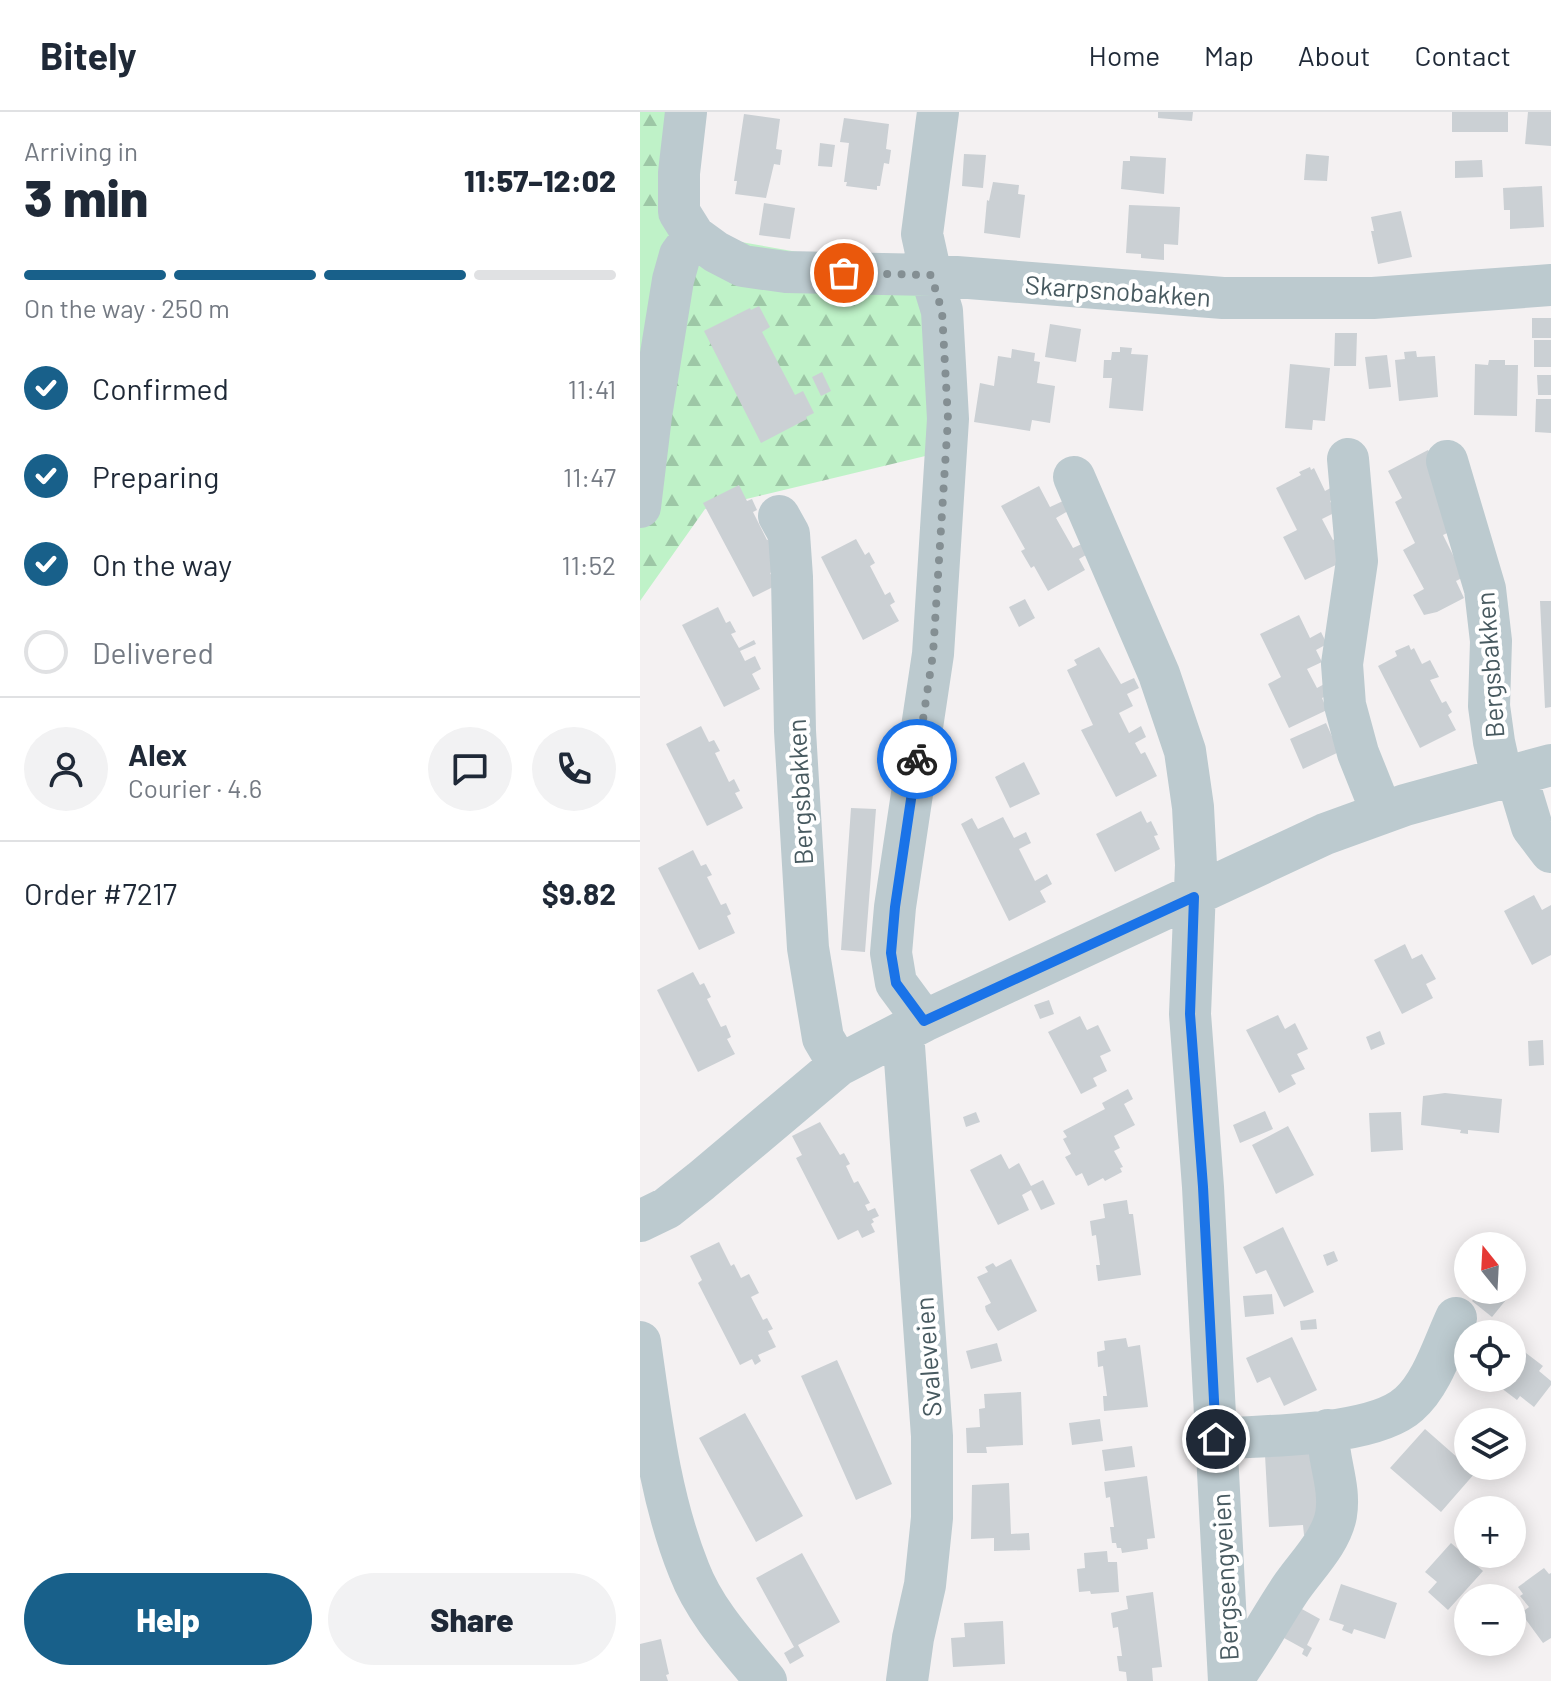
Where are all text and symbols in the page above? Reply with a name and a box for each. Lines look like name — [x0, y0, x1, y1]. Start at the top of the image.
text: Bitely — [40, 32, 137, 78]
text: Home — [1089, 38, 1160, 72]
text: Map — [1204, 38, 1254, 72]
text: About — [1298, 38, 1370, 72]
text: Contact — [1414, 38, 1511, 72]
text: Arriving in — [24, 135, 138, 166]
text: 11:57–12:02 — [464, 162, 616, 198]
text: 3 min — [24, 165, 148, 227]
pin — [810, 239, 878, 307]
icon: bag — [822, 251, 866, 295]
street label: Skarpsnobakken — [1024, 268, 1212, 312]
text: On the way · 250 m — [24, 292, 230, 323]
icon: check — [24, 366, 68, 410]
text: Confirmed — [92, 370, 229, 406]
text: 11:41 — [568, 373, 616, 404]
icon: check — [24, 454, 68, 498]
text: Preparing — [92, 458, 219, 494]
text: 11:47 — [563, 461, 616, 492]
icon: check — [24, 542, 68, 586]
text: On the way — [92, 546, 232, 582]
text: 11:52 — [562, 549, 616, 580]
street label: Bergsbakken — [1468, 591, 1510, 739]
text: Delivered — [92, 634, 214, 670]
street label: Bergsbakken — [780, 718, 818, 866]
courier — [877, 719, 957, 799]
button: person — [24, 727, 108, 811]
button: chat — [428, 727, 512, 811]
button: phone — [532, 727, 616, 811]
text: Alex — [128, 736, 187, 772]
icon: bike — [895, 737, 939, 781]
text: Courier · 4.6 — [128, 772, 262, 803]
text: Order #7217 — [24, 875, 177, 911]
text: $9.82 — [542, 875, 616, 911]
north arrow — [1454, 1232, 1526, 1304]
map controls — [1454, 1232, 1526, 1656]
street label: Svaleveien — [907, 1296, 947, 1418]
button: locate — [1454, 1320, 1526, 1392]
pin — [1182, 1405, 1250, 1473]
button: layers — [1454, 1408, 1526, 1480]
icon: home — [1194, 1417, 1238, 1461]
street label: Bergsengveien — [1204, 1492, 1244, 1662]
button: + — [1454, 1496, 1526, 1568]
button: Help — [24, 1573, 312, 1665]
button: Share — [328, 1573, 616, 1665]
button: − — [1454, 1584, 1526, 1656]

